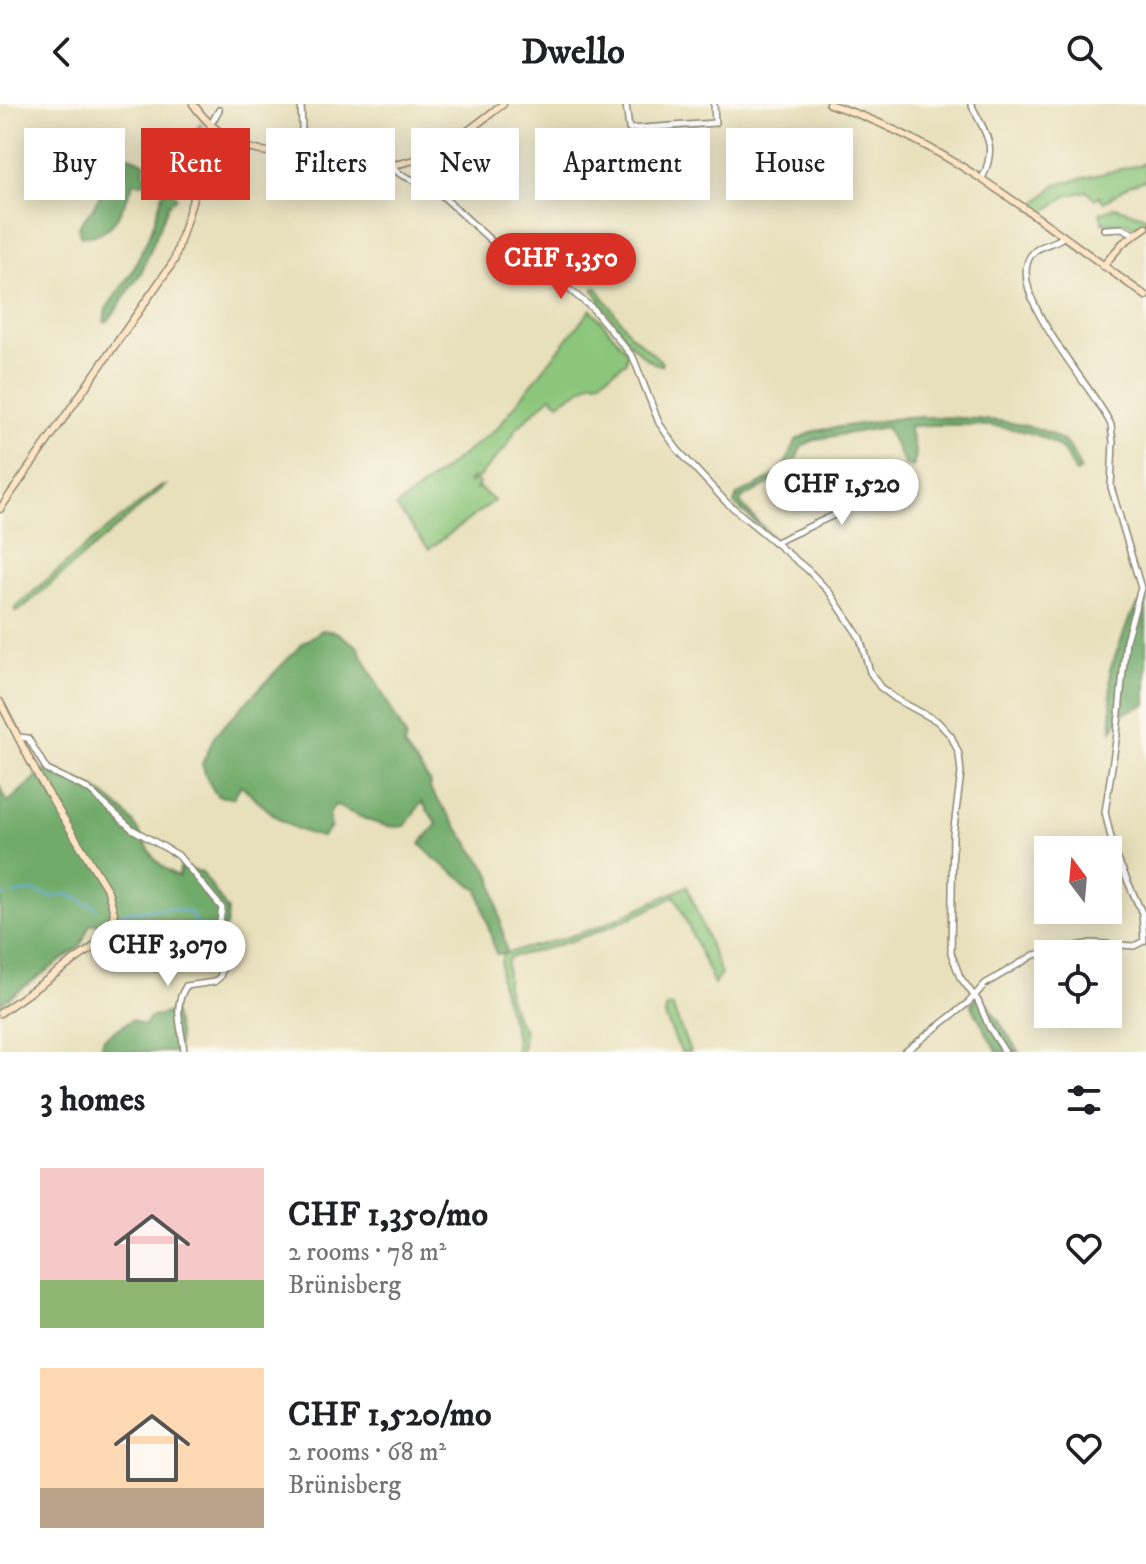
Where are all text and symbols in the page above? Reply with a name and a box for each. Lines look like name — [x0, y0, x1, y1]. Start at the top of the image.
icon: back — [40, 30, 84, 74]
text: Dwello — [521, 30, 625, 75]
icon: search — [1062, 30, 1106, 74]
chip: Buy — [24, 128, 125, 200]
chip: Rent — [141, 128, 250, 200]
chip: Filters — [266, 128, 395, 200]
chip: New — [411, 128, 519, 200]
chip: Apartment — [535, 128, 710, 200]
chip: House — [726, 128, 853, 200]
pin: CHF 1,350 — [469, 233, 653, 301]
text: CHF 1,350 — [504, 242, 618, 275]
pin: CHF 1,520 — [750, 459, 934, 527]
text: CHF 1,520 — [784, 468, 900, 501]
north arrow — [1034, 836, 1122, 924]
map controls — [1034, 836, 1122, 1028]
pin: CHF 3,070 — [76, 920, 260, 988]
text: CHF 3,070 — [108, 929, 228, 962]
button: locate — [1034, 940, 1122, 1028]
icon: filters — [1062, 1078, 1106, 1122]
text: 3 homes — [40, 1079, 145, 1121]
text: CHF 1,350/mo — [288, 1194, 488, 1236]
icon: home — [104, 1200, 200, 1296]
icon: heart — [1062, 1226, 1106, 1270]
text: 2 rooms · 78 m² — [288, 1236, 446, 1269]
text: Brünisberg — [288, 1269, 401, 1302]
text: CHF 1,520/mo — [288, 1394, 492, 1436]
icon: home — [104, 1400, 200, 1496]
icon: heart — [1062, 1426, 1106, 1470]
text: 2 rooms · 68 m² — [288, 1436, 446, 1469]
text: Brünisberg — [288, 1469, 401, 1502]

